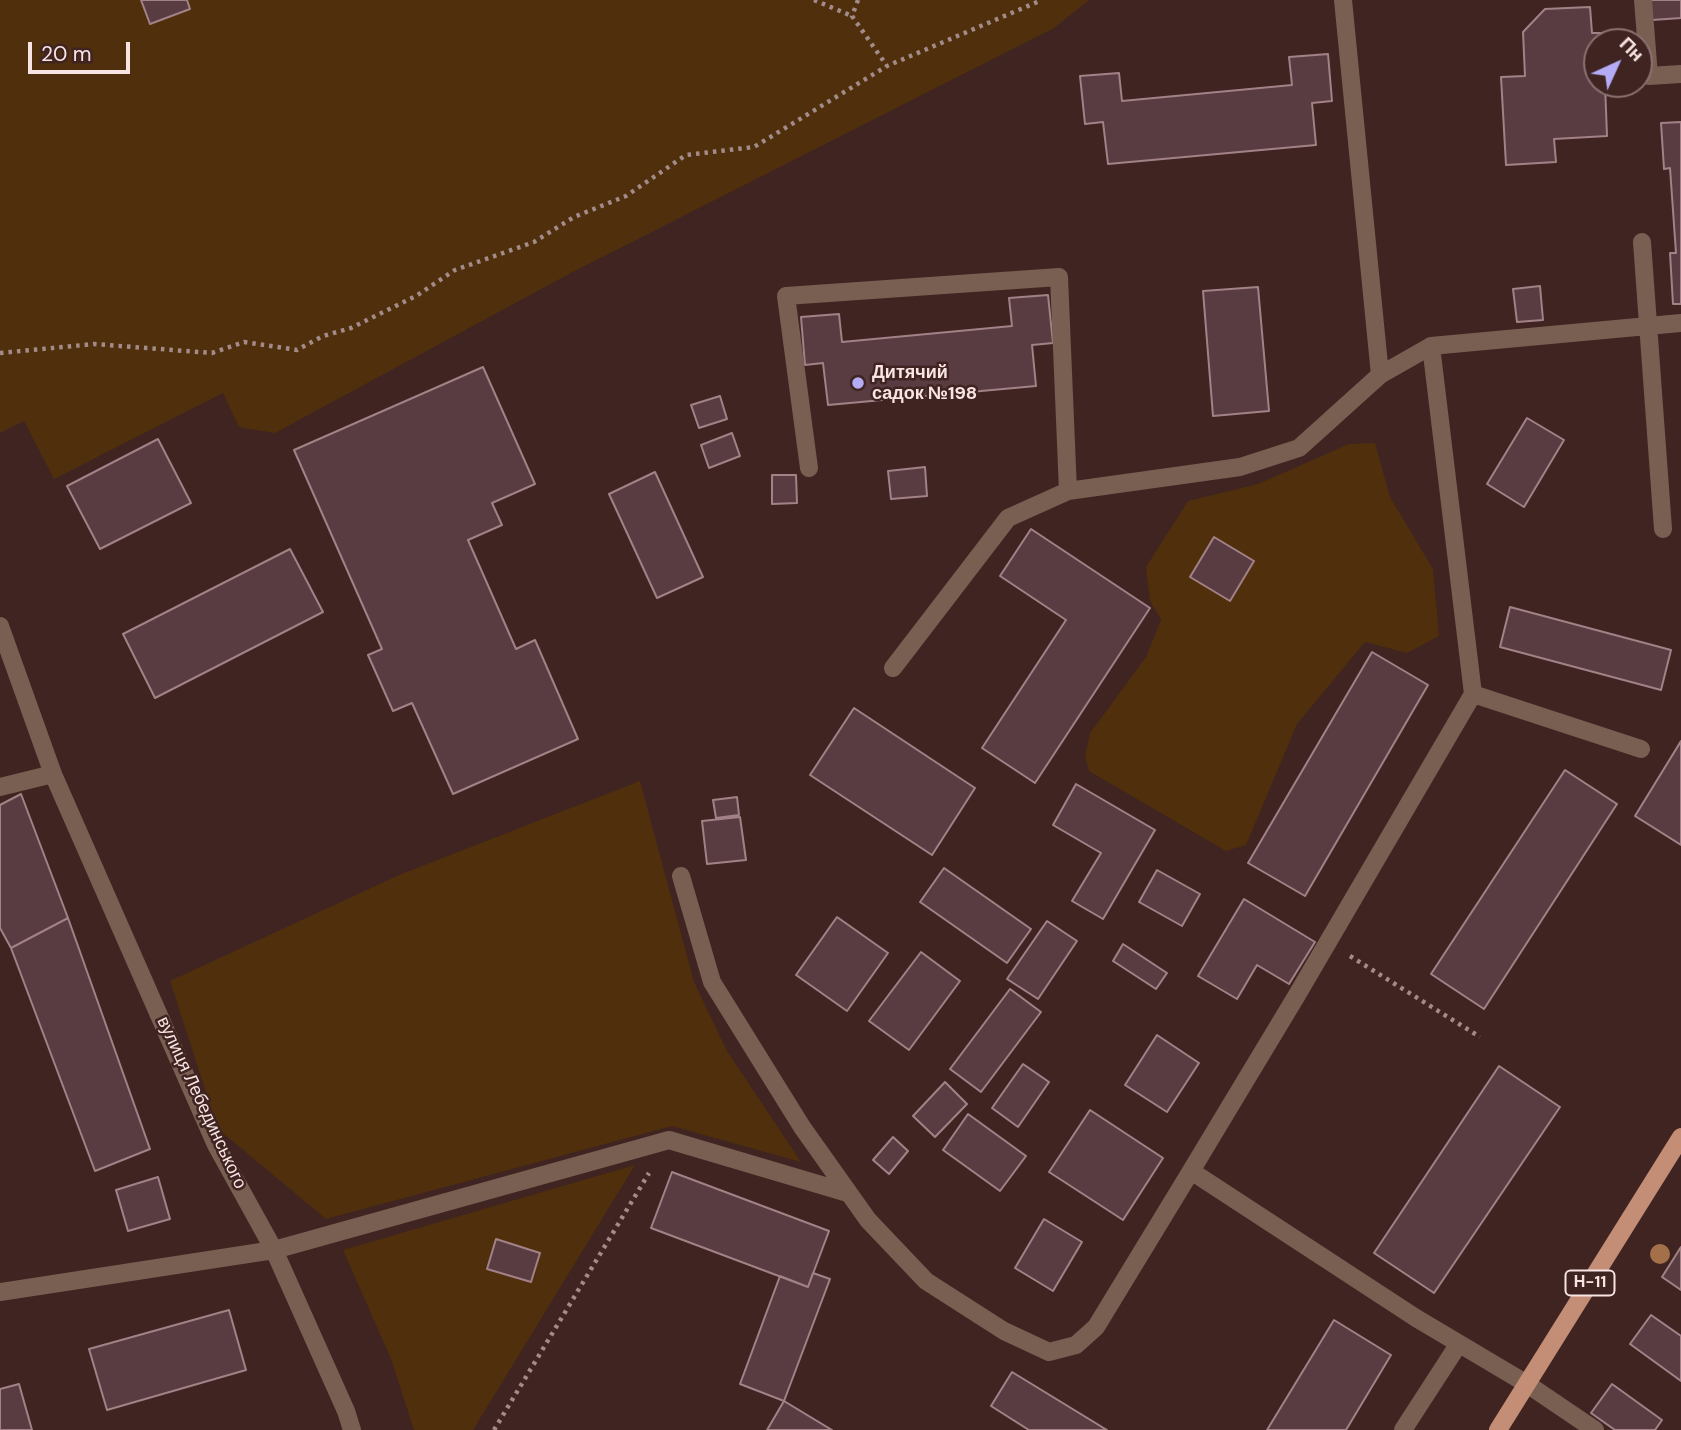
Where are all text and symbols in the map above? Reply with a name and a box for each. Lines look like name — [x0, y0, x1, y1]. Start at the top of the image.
scale bar — [32, 28, 133, 72]
north arrow — [1583, 28, 1653, 98]
text: Пн — [1614, 31, 1650, 67]
text: 20 m — [41, 40, 92, 68]
place label: Дитячий садок №198 — [872, 362, 977, 404]
marker: Дитячий садок №198 — [850, 375, 866, 391]
street label: вулиця Лебединського — [152, 1013, 250, 1193]
road number: Н-11 — [1566, 1270, 1614, 1296]

